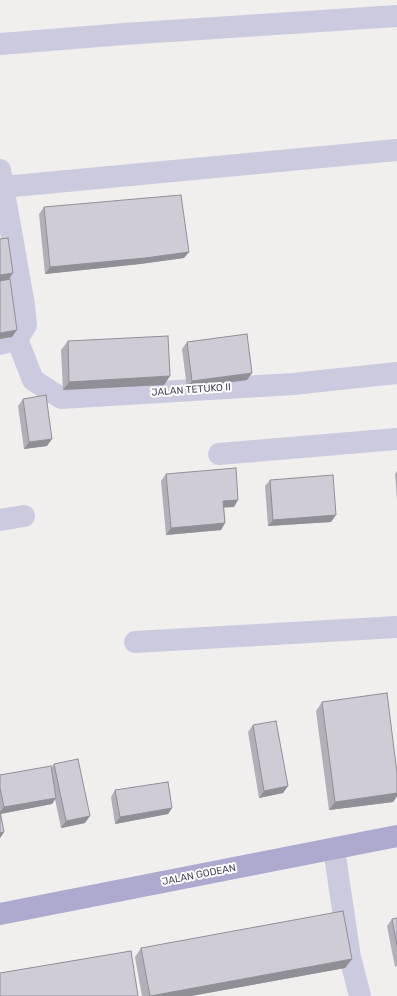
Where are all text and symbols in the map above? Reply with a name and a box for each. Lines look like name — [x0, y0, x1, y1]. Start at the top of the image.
street label: JALAN TETUKO II — [151, 381, 231, 399]
street label: JALAN GODEAN — [161, 862, 237, 888]

